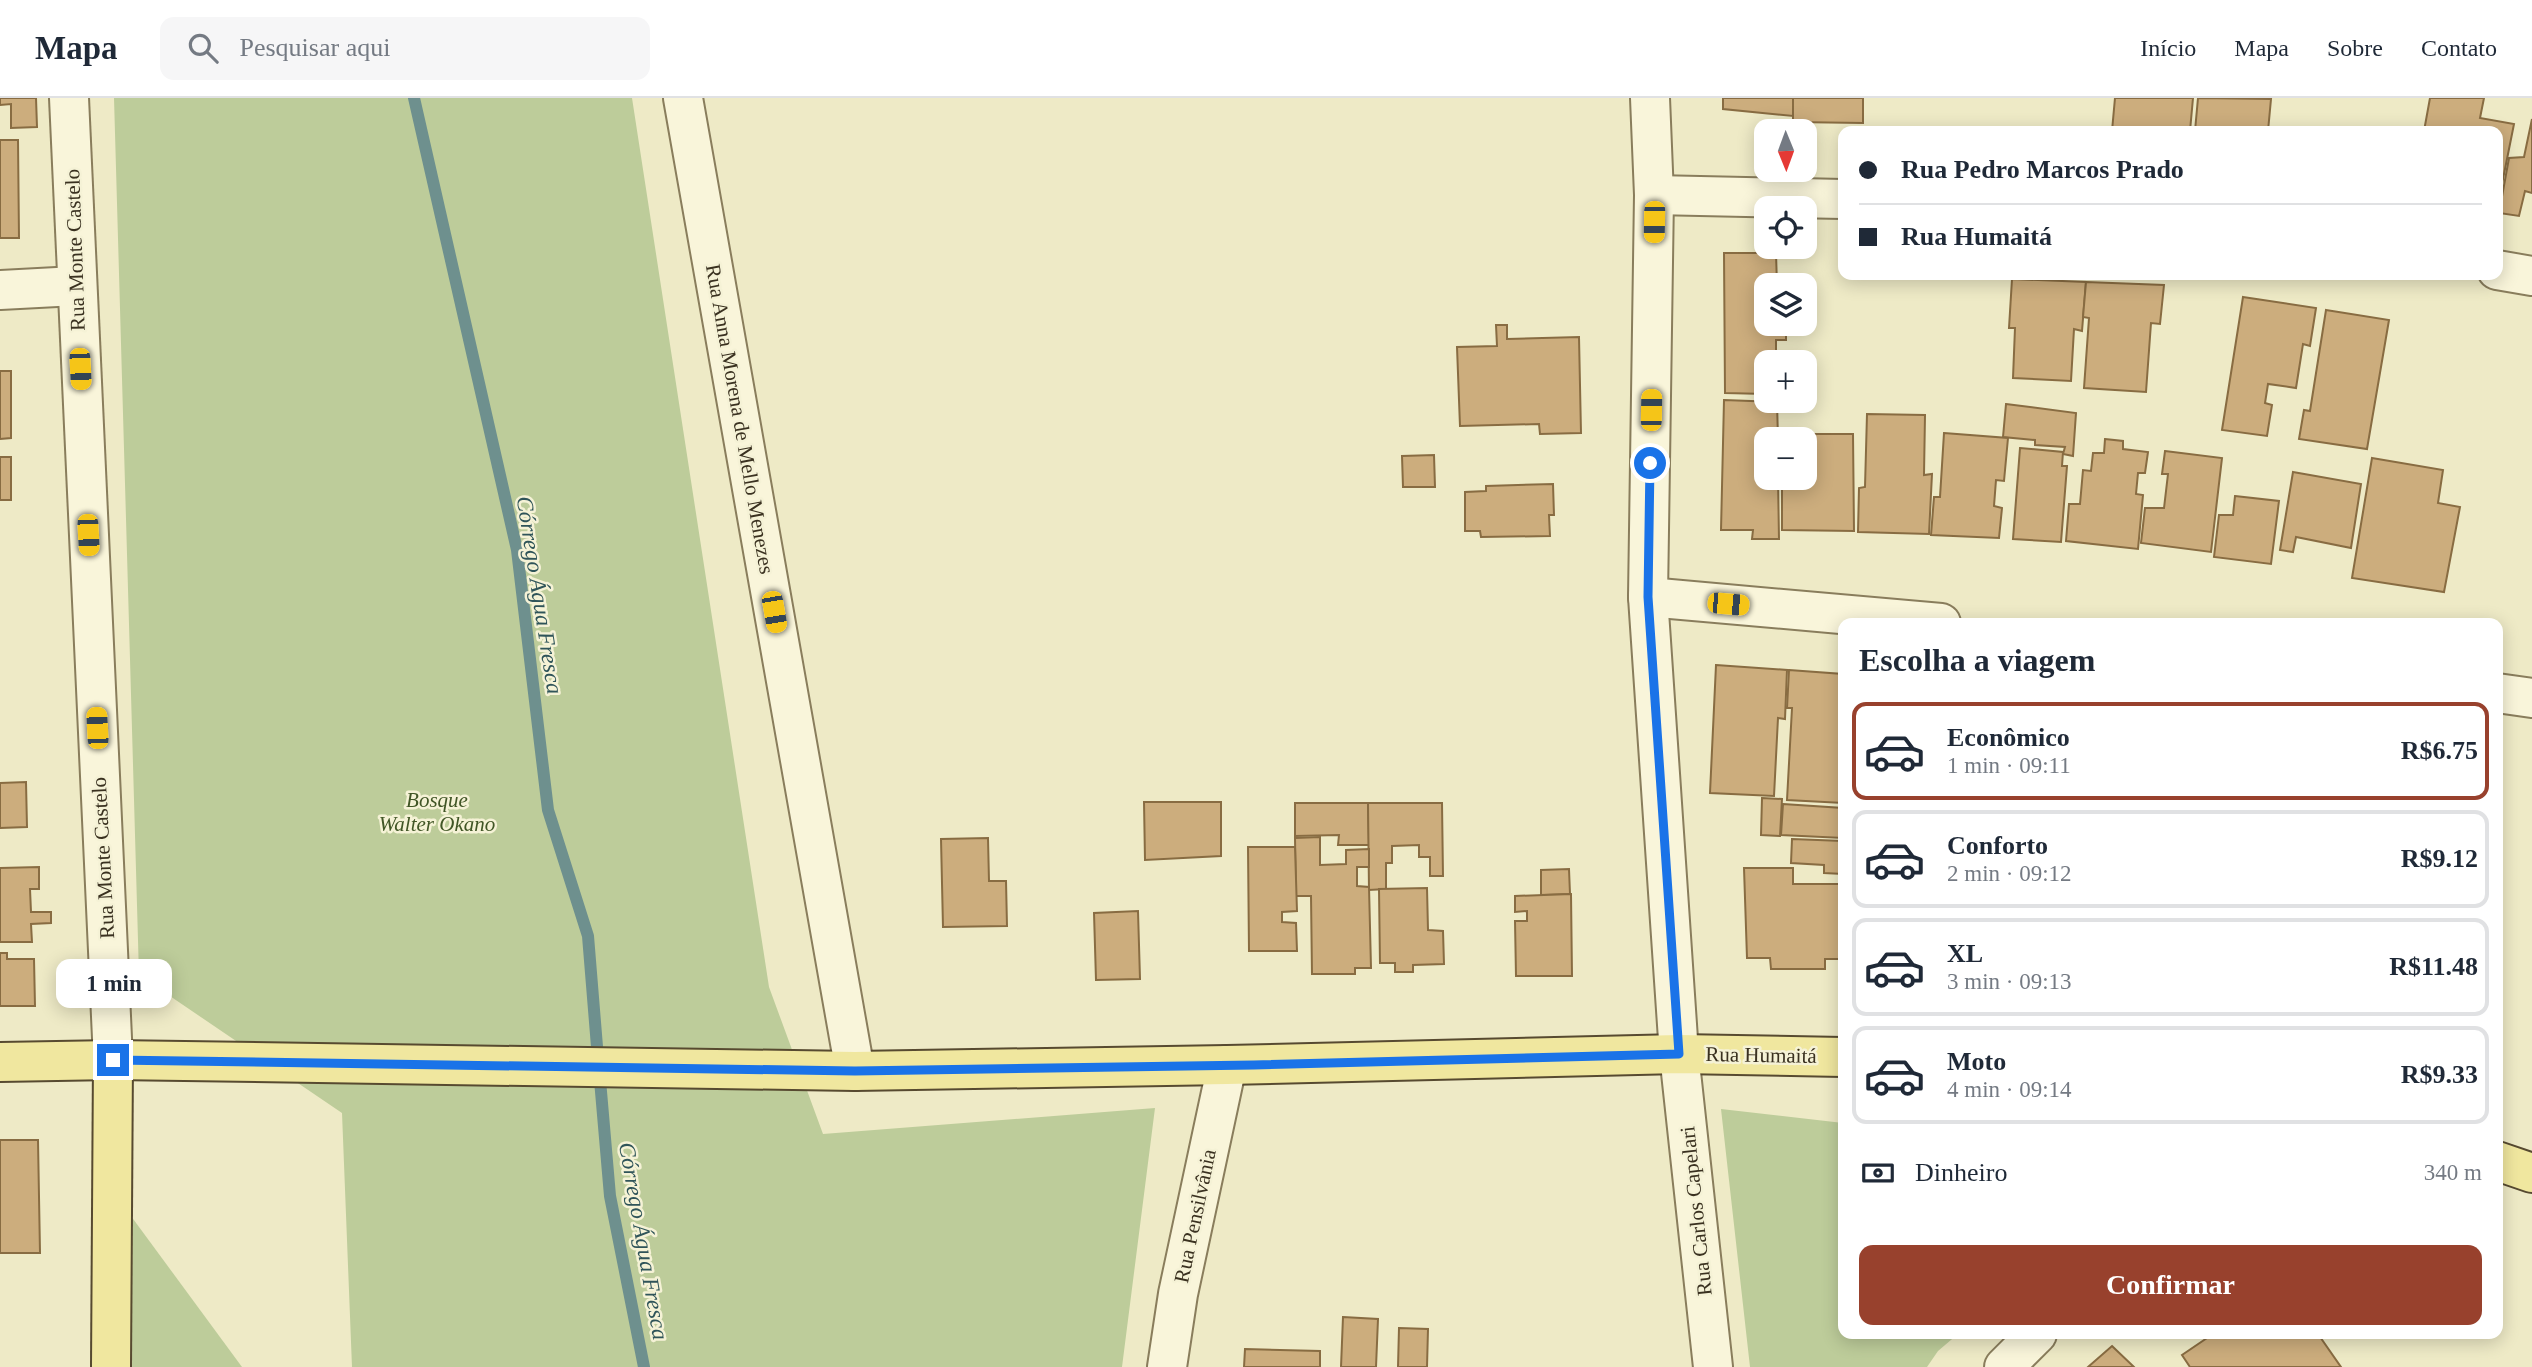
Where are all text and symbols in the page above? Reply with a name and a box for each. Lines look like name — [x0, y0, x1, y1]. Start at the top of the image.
search box — [160, 17, 650, 80]
icon: search — [184, 29, 222, 67]
text: Mapa — [35, 30, 118, 66]
text: Pesquisar aqui — [240, 33, 390, 62]
text: Início — [2140, 35, 2196, 61]
text: Mapa — [2234, 35, 2289, 61]
text: Sobre — [2327, 35, 2383, 61]
text: Contato — [2421, 35, 2497, 61]
north arrow — [1754, 119, 1816, 182]
map controls — [1754, 119, 1817, 490]
text: Rua Pedro Marcos Prado — [1901, 155, 2184, 184]
street label: Rua Monte Castelo — [60, 169, 90, 331]
button: locate — [1754, 196, 1817, 259]
car — [1644, 201, 1665, 243]
text: Rua Humaitá — [1901, 222, 2052, 251]
street label: Rua Anna Morena de Mello Menezes — [701, 262, 779, 576]
button: layers — [1754, 273, 1817, 336]
car — [69, 347, 92, 391]
button: + — [1754, 350, 1817, 413]
car — [1641, 389, 1662, 431]
button: − — [1754, 427, 1817, 490]
route start — [1634, 447, 1666, 479]
water label: Córrego Água Fresca — [512, 494, 568, 696]
car — [77, 513, 100, 557]
car — [761, 589, 788, 635]
car — [1707, 592, 1750, 616]
text: Escolha a viagem — [1859, 642, 2095, 678]
car — [86, 706, 109, 750]
icon: car — [1863, 720, 1926, 783]
text: Econômico — [1947, 723, 2070, 752]
text: R$6.75 — [2401, 736, 2478, 765]
text: 1 min · 09:11 — [1947, 753, 2071, 778]
street label: Rua Monte Castelo — [87, 776, 119, 940]
park label: Bosque Walter Okano — [379, 788, 495, 836]
icon: car — [1863, 828, 1926, 891]
text: Conforto — [1947, 831, 2048, 860]
text: R$9.12 — [2401, 844, 2478, 873]
text: 2 min · 09:12 — [1947, 861, 2072, 886]
icon: car — [1863, 936, 1926, 999]
text: XL — [1947, 939, 1983, 968]
text: R$11.48 — [2389, 952, 2478, 981]
callout: 1 min — [55, 958, 171, 1007]
text: 3 min · 09:13 — [1947, 969, 2072, 994]
text: 1 min — [86, 971, 142, 996]
street label: Rua Humaitá — [1705, 1042, 1818, 1068]
route end — [97, 1044, 129, 1076]
icon: car — [1863, 1044, 1926, 1107]
text: Moto — [1947, 1047, 2006, 1076]
text: R$9.33 — [2401, 1060, 2478, 1089]
text: 4 min · 09:14 — [1947, 1077, 2072, 1102]
street label: Rua Carlos Capelari — [1675, 1125, 1717, 1297]
water label: Córrego Água Fresca — [614, 1140, 673, 1342]
street label: Rua Pensilvânia — [1169, 1146, 1221, 1285]
icon: cash — [1859, 1154, 1897, 1192]
text: Dinheiro — [1915, 1158, 2007, 1187]
text: 340 m — [2424, 1160, 2482, 1185]
button: Confirmar — [1859, 1245, 2482, 1325]

